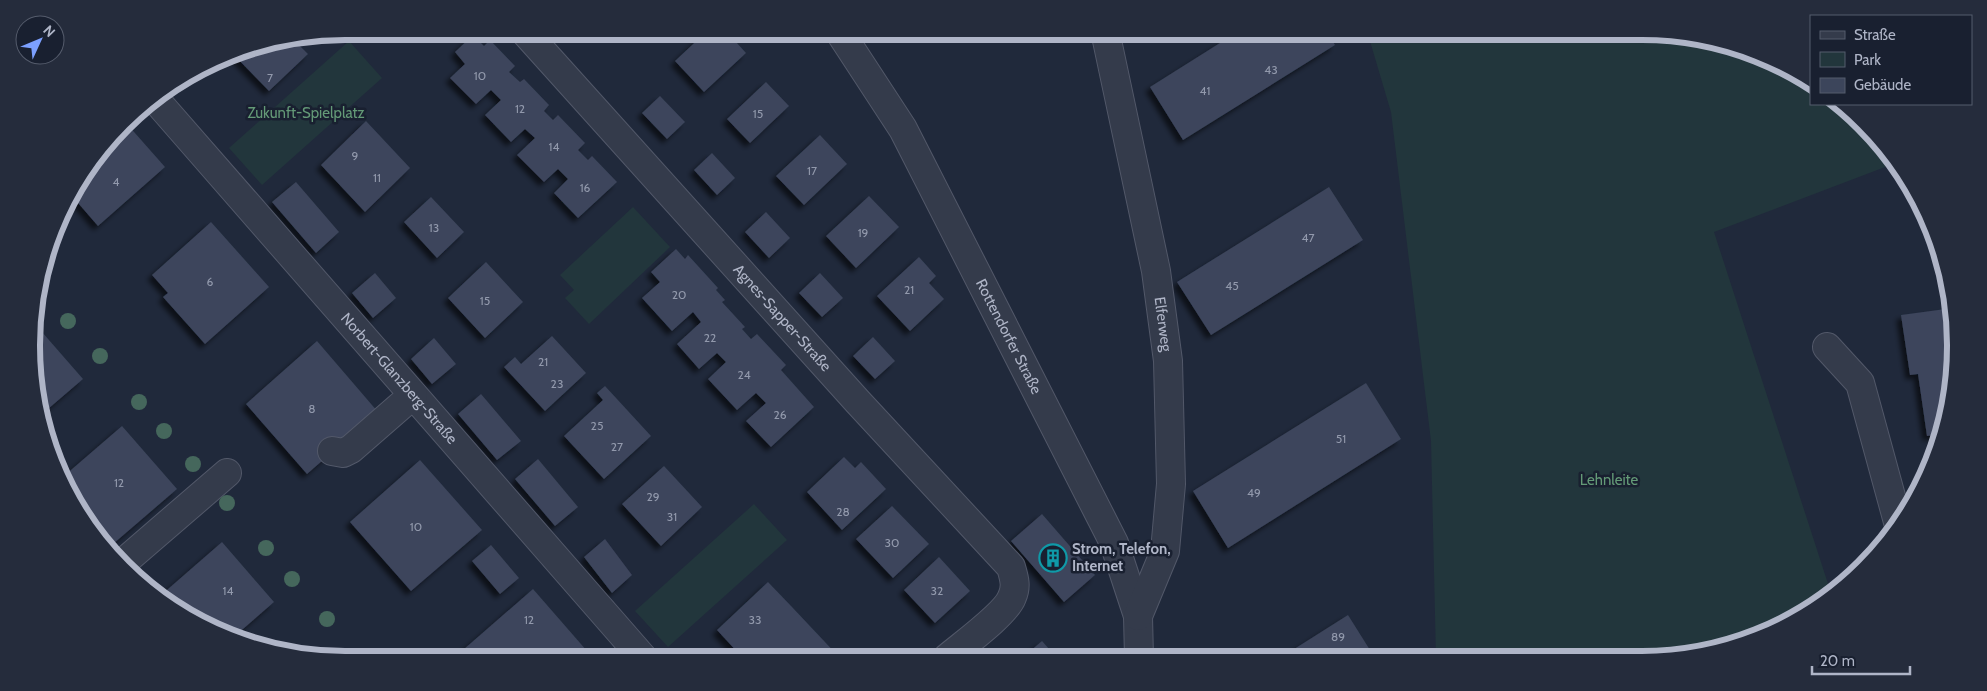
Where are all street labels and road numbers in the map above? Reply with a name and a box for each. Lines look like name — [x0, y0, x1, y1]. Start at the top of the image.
street label: Agnes-Sapper-Straße — [729, 261, 835, 375]
street label: Rottendorfer Straße — [972, 276, 1046, 397]
street label: Elferweg — [1151, 296, 1176, 353]
street label: Norbert-Glanzberg-Straße — [337, 309, 461, 448]

